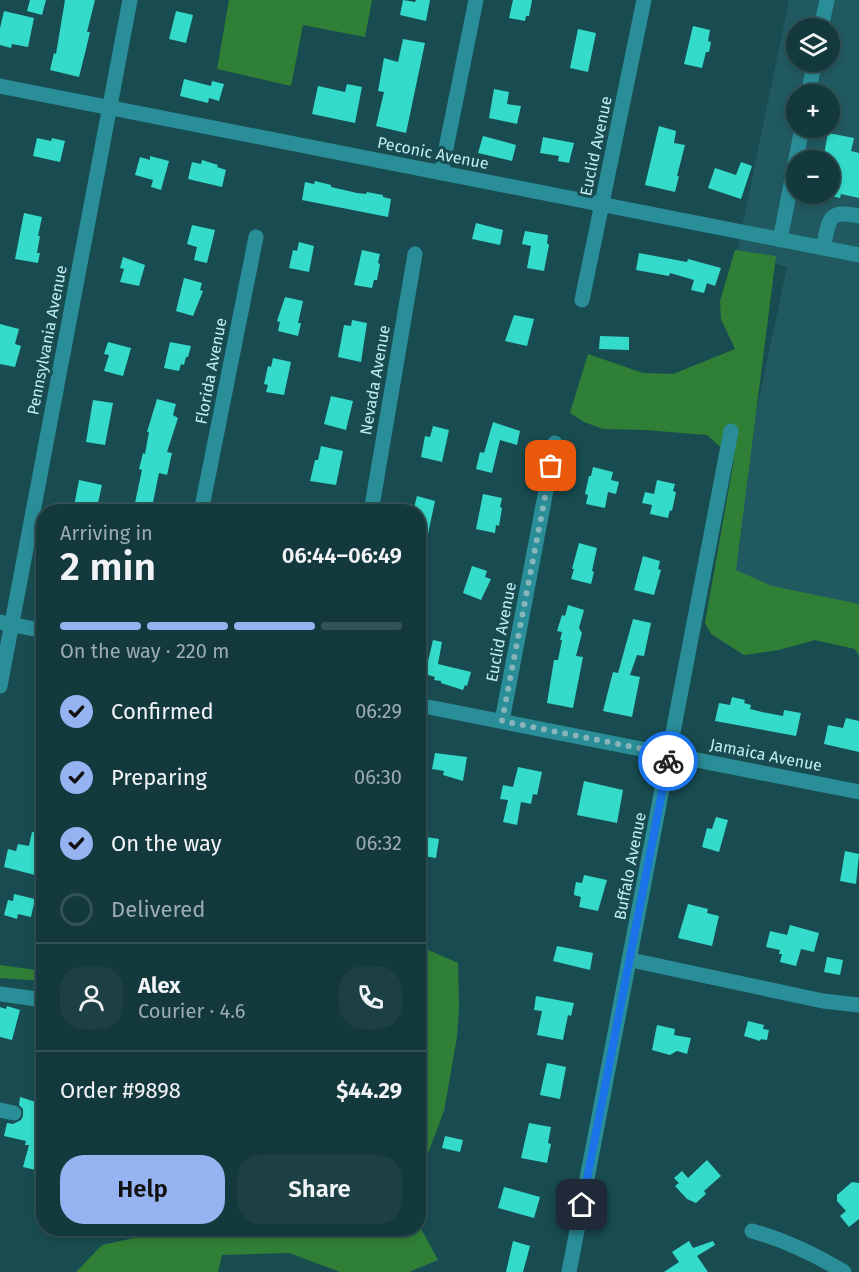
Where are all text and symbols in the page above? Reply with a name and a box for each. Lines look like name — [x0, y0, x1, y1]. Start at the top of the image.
map controls — [786, 18, 840, 204]
button: layers — [786, 18, 840, 72]
button: + — [786, 84, 840, 138]
street label: Euclid Avenue — [576, 94, 616, 198]
street label: Peconic Avenue — [376, 133, 490, 173]
button: − — [786, 150, 840, 204]
street label: Pennsylvania Avenue — [23, 264, 71, 416]
street label: Florida Avenue — [191, 316, 231, 426]
street label: Nevada Avenue — [356, 323, 394, 437]
pin — [525, 440, 576, 491]
icon: bag — [534, 449, 567, 482]
text: Arriving in — [60, 521, 153, 545]
text: 06:44–06:49 — [282, 542, 402, 569]
text: 2 min — [60, 544, 156, 590]
street label: Euclid Avenue — [482, 580, 520, 684]
text: On the way · 220 m — [60, 639, 229, 663]
icon: check — [60, 695, 93, 728]
text: Confirmed — [111, 698, 214, 725]
text: 06:29 — [355, 699, 402, 723]
courier — [638, 731, 698, 791]
street label: Jamaica Avenue — [708, 735, 824, 775]
icon: bike — [652, 745, 685, 778]
icon: check — [60, 761, 93, 794]
text: Preparing — [111, 764, 207, 791]
text: 06:30 — [354, 765, 402, 789]
street label: Buffalo Avenue — [610, 811, 650, 921]
icon: check — [60, 827, 93, 860]
text: On the way — [111, 830, 222, 857]
text: 06:32 — [356, 831, 402, 855]
text: Delivered — [111, 896, 206, 923]
button: person — [60, 966, 123, 1029]
button: phone — [339, 966, 402, 1029]
text: Alex — [138, 972, 181, 999]
text: Courier · 4.6 — [138, 999, 245, 1023]
text: Order #9898 — [60, 1077, 181, 1104]
text: $44.29 — [336, 1077, 402, 1104]
button: Help — [60, 1155, 225, 1224]
button: Share — [237, 1155, 402, 1224]
pin — [556, 1179, 607, 1230]
icon: home — [565, 1188, 598, 1221]

